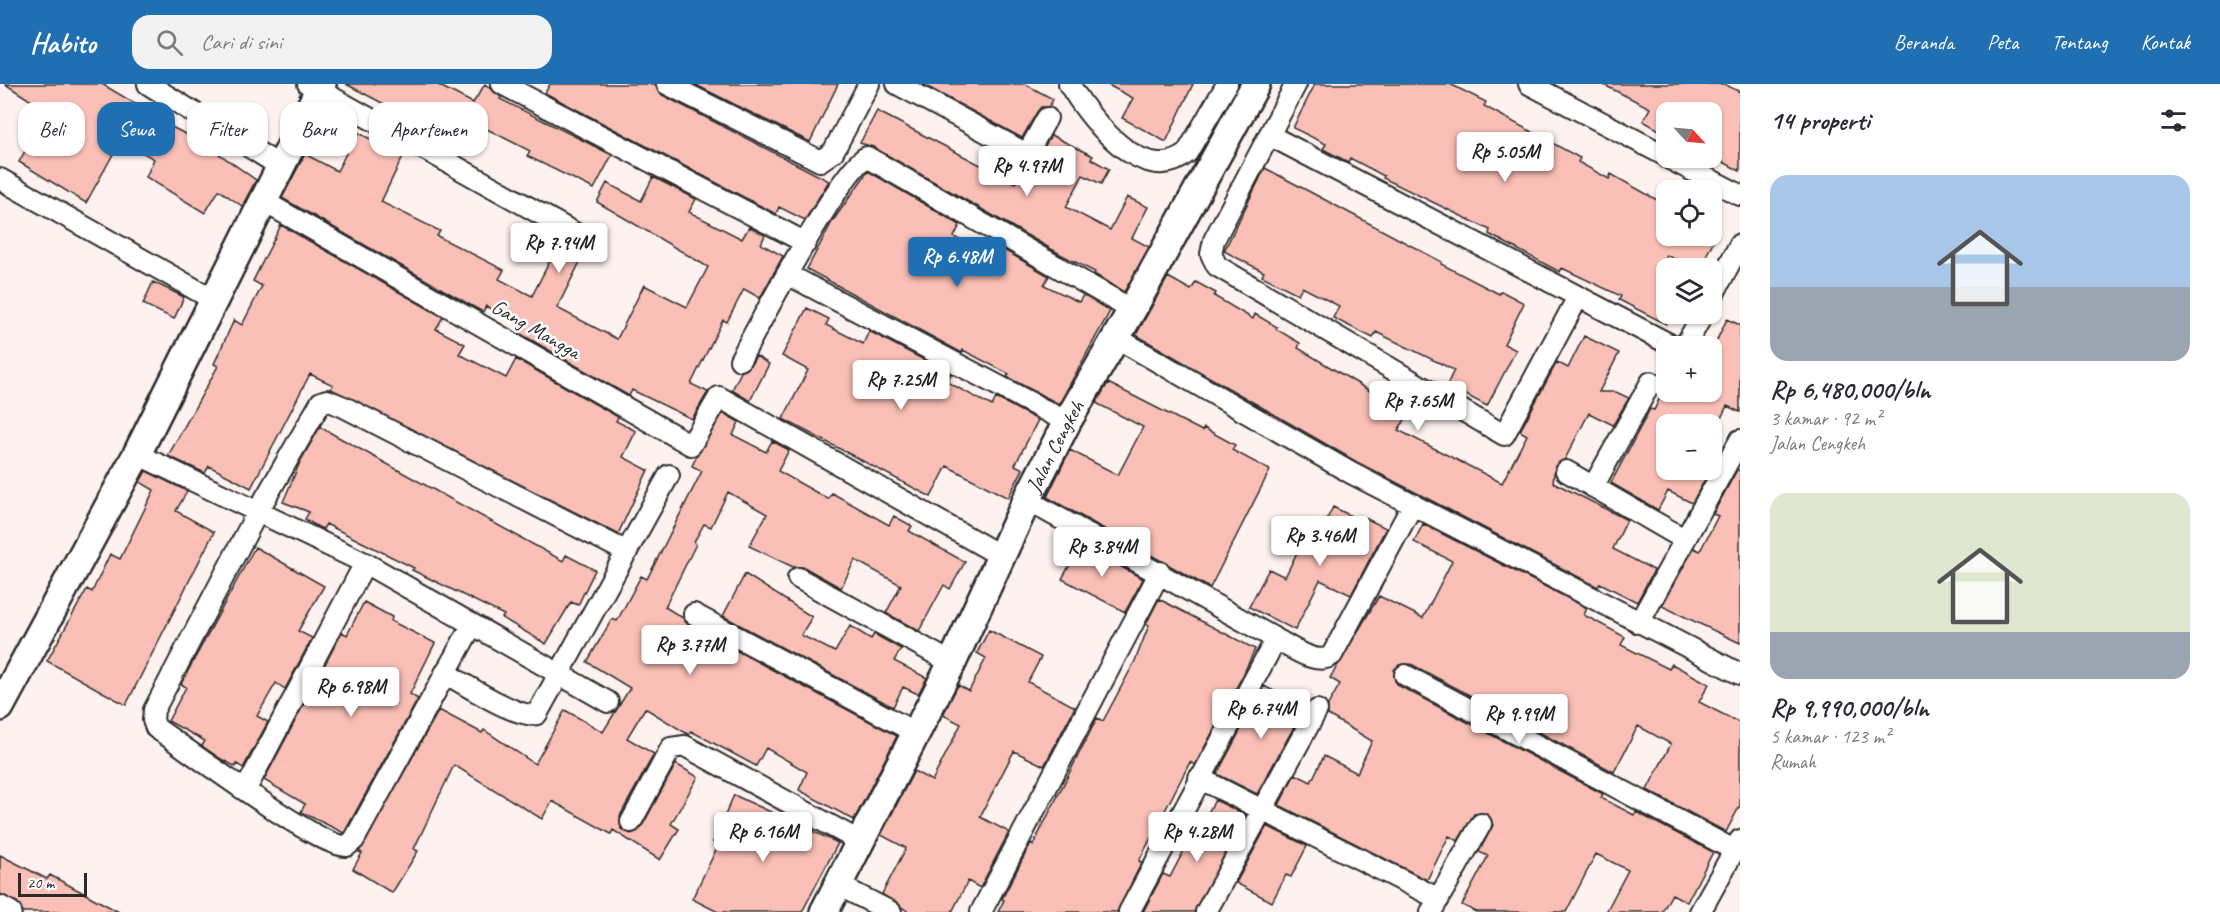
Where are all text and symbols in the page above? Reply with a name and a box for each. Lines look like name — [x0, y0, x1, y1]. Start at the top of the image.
search box — [132, 15, 552, 69]
text: Habito — [30, 25, 96, 60]
icon: search — [153, 26, 186, 59]
text: Cari di sini — [201, 28, 282, 56]
text: Beranda — [1894, 29, 1954, 55]
text: Peta — [1987, 29, 2018, 55]
text: Tentang — [2051, 29, 2108, 55]
text: Kontak — [2141, 29, 2190, 55]
chip: Beli — [18, 102, 85, 156]
chip: Sewa — [97, 102, 175, 156]
chip: Filter — [187, 102, 268, 156]
chip: Baru — [280, 102, 357, 156]
chip: Apartemen — [369, 102, 488, 156]
north arrow — [1656, 102, 1722, 168]
map controls — [1656, 102, 1722, 480]
text: 14 properti — [1770, 104, 1870, 137]
icon: filters — [2157, 104, 2190, 137]
pin: Rp 5.05M — [1443, 132, 1567, 183]
text: Rp 5.05M — [1471, 139, 1539, 164]
pin: Rp 4.97M — [965, 146, 1089, 197]
text: Rp 4.97M — [993, 153, 1061, 178]
button: locate — [1656, 180, 1722, 246]
icon: home — [1926, 214, 2034, 322]
pin: Rp 7.94M — [497, 223, 621, 274]
text: Rp 7.94M — [525, 230, 593, 255]
pin: Rp 6.48M — [895, 237, 1019, 288]
text: Rp 6.48M — [922, 244, 992, 269]
button: layers — [1656, 258, 1722, 324]
street label: Gang Mangga — [487, 293, 587, 366]
button: + — [1656, 336, 1722, 402]
pin: Rp 7.25M — [839, 360, 963, 411]
text: Rp 7.25M — [867, 367, 935, 392]
text: Rp 6,480,000/bln — [1770, 373, 1930, 406]
pin: Rp 7.65M — [1356, 381, 1480, 432]
text: Rp 7.65M — [1383, 388, 1453, 413]
street label: Jalan Cengkeh — [1020, 395, 1090, 497]
text: 3 kamar · 92 m² — [1770, 406, 1881, 431]
button: − — [1656, 414, 1722, 480]
text: Jalan Cengkeh — [1770, 431, 1865, 456]
pin: Rp 3.46M — [1258, 516, 1382, 567]
text: Rp 3.46M — [1285, 523, 1355, 548]
pin: Rp 3.84M — [1040, 527, 1164, 578]
icon: home — [1926, 532, 2034, 640]
text: Rp 3.84M — [1067, 534, 1137, 559]
pin: Rp 3.77M — [628, 625, 752, 676]
text: Rp 3.77M — [655, 632, 725, 657]
pin: Rp 6.98M — [289, 667, 413, 718]
text: Rp 6.98M — [316, 674, 386, 699]
pin: Rp 6.74M — [1199, 689, 1323, 740]
text: Rp 9,990,000/bln — [1770, 691, 1929, 724]
pin: Rp 9.99M — [1457, 694, 1581, 745]
text: Rp 6.74M — [1226, 696, 1296, 721]
text: Rp 9.99M — [1485, 701, 1553, 726]
text: 5 kamar · 123 m² — [1770, 724, 1890, 749]
text: Rumah — [1770, 749, 1816, 774]
pin: Rp 6.16M — [701, 812, 825, 863]
pin: Rp 4.28M — [1135, 812, 1259, 863]
text: Rp 6.16M — [728, 819, 798, 844]
text: Rp 4.28M — [1162, 819, 1232, 844]
scale bar — [18, 870, 87, 898]
text: 20 m — [27, 873, 54, 893]

